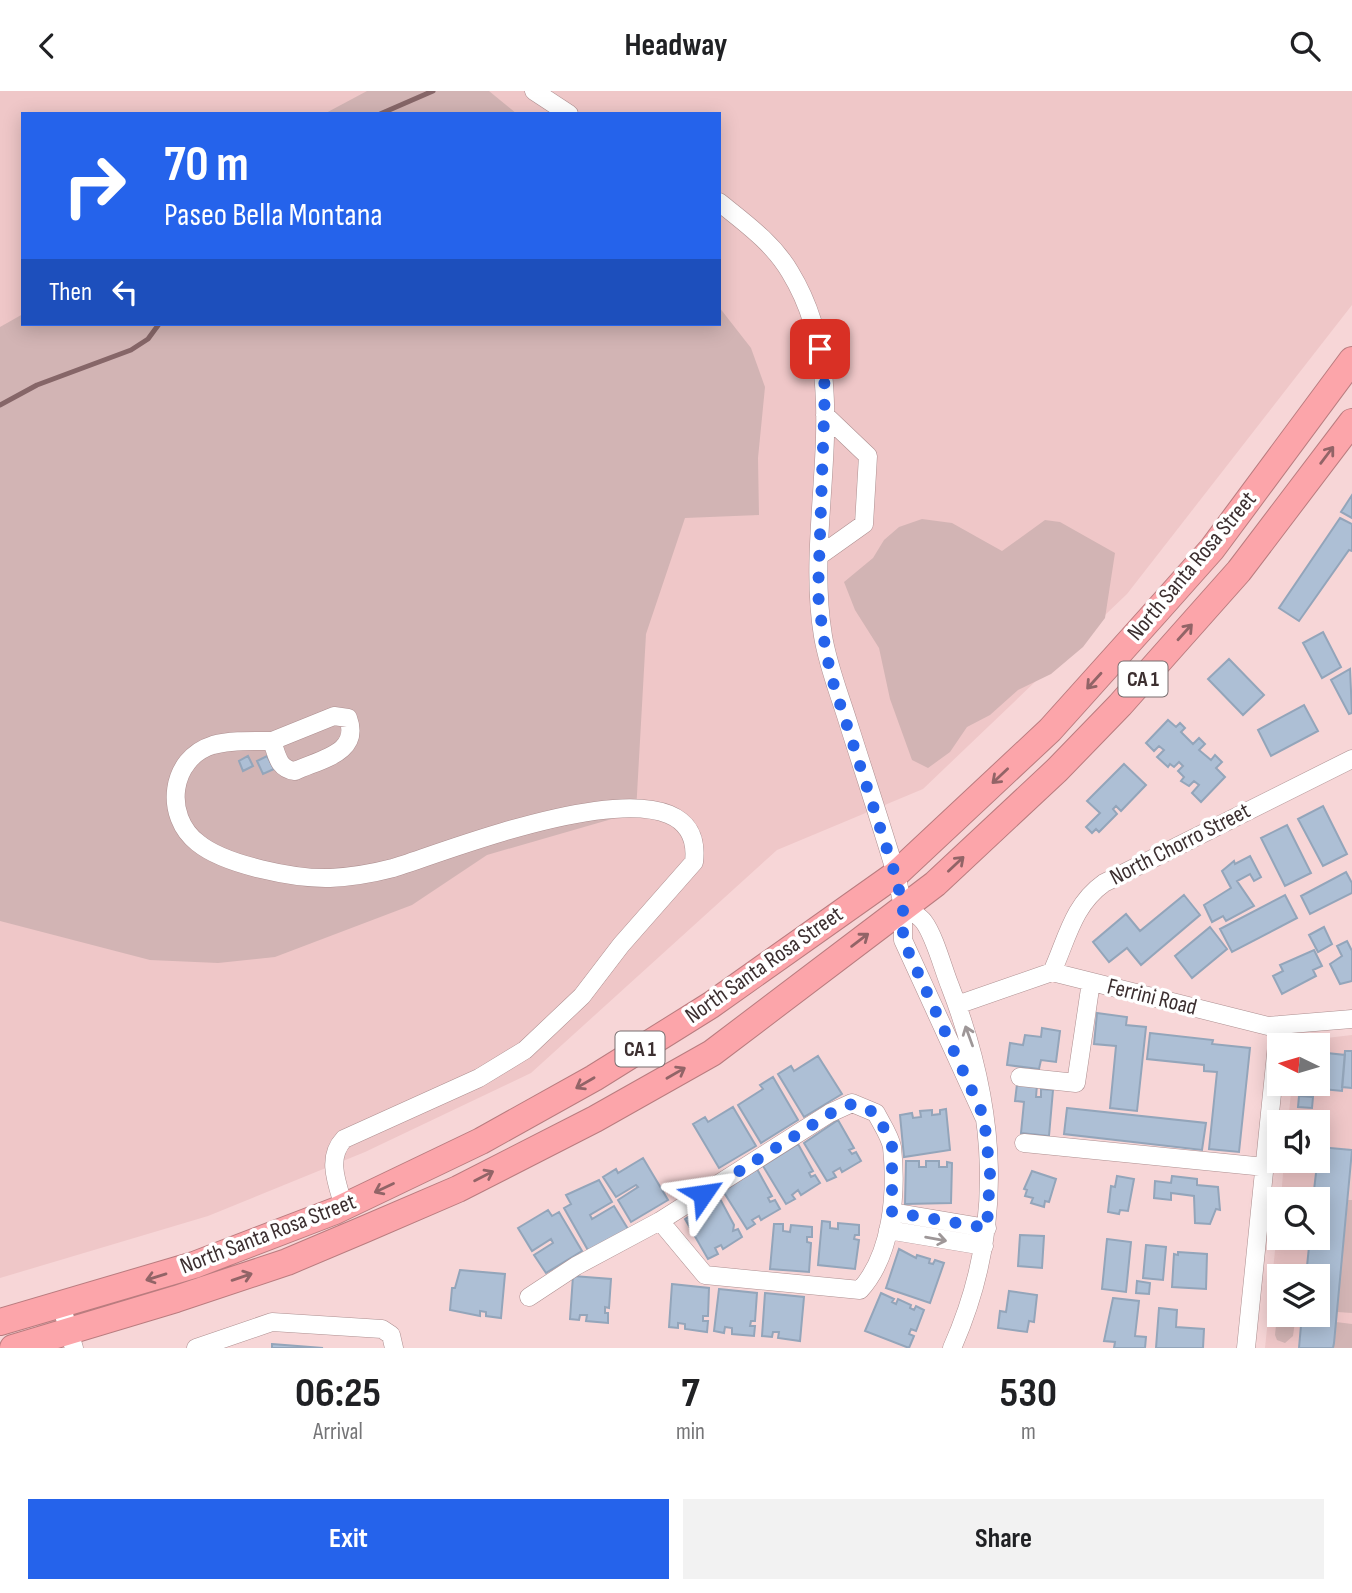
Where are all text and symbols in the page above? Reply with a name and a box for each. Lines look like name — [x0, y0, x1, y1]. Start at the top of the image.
text: Headway — [625, 26, 727, 65]
icon: back — [28, 27, 66, 65]
icon: search — [1286, 27, 1324, 65]
text: 70 m — [164, 136, 249, 195]
icon: right — [49, 140, 140, 231]
text: Paseo Bella Montana — [164, 196, 383, 235]
icon: left — [106, 273, 144, 311]
text: Then — [49, 277, 92, 308]
pin — [790, 319, 850, 379]
icon: arrive — [801, 330, 839, 368]
one-way arrow — [1320, 446, 1335, 465]
street label: North Santa Rosa Street — [1122, 486, 1262, 646]
one-way arrow — [1177, 623, 1193, 641]
road number: CA 1 — [1118, 661, 1168, 697]
one-way arrow — [1086, 672, 1102, 690]
one-way arrow — [992, 768, 1009, 785]
street label: North Chorro Street — [1105, 797, 1255, 891]
one-way arrow — [947, 855, 964, 872]
street label: North Santa Rosa Street — [680, 900, 848, 1030]
one-way arrow — [850, 932, 868, 947]
street label: Ferrini Road — [1104, 972, 1200, 1022]
one-way arrow — [961, 1026, 974, 1048]
road number: CA 1 — [616, 1031, 664, 1067]
north arrow — [1267, 1033, 1330, 1095]
map controls — [1267, 1033, 1330, 1327]
one-way arrow — [665, 1066, 685, 1080]
one-way arrow — [576, 1076, 596, 1090]
button: sound — [1267, 1110, 1330, 1173]
position arrow — [666, 1157, 740, 1231]
one-way arrow — [473, 1169, 494, 1183]
one-way arrow — [374, 1182, 395, 1195]
button: search — [1267, 1187, 1330, 1250]
street label: North Santa Rosa Street — [176, 1188, 360, 1280]
one-way arrow — [924, 1233, 947, 1246]
button: layers — [1267, 1264, 1330, 1327]
one-way arrow — [230, 1270, 252, 1282]
one-way arrow — [145, 1271, 167, 1284]
text: 06:25 — [295, 1368, 381, 1419]
text: 7 — [681, 1368, 700, 1419]
text: 530 — [1000, 1368, 1057, 1419]
text: Arrival — [313, 1418, 363, 1446]
text: min — [676, 1418, 705, 1446]
text: m — [1021, 1418, 1036, 1446]
button: Exit — [28, 1499, 669, 1579]
button: Share — [683, 1499, 1324, 1579]

